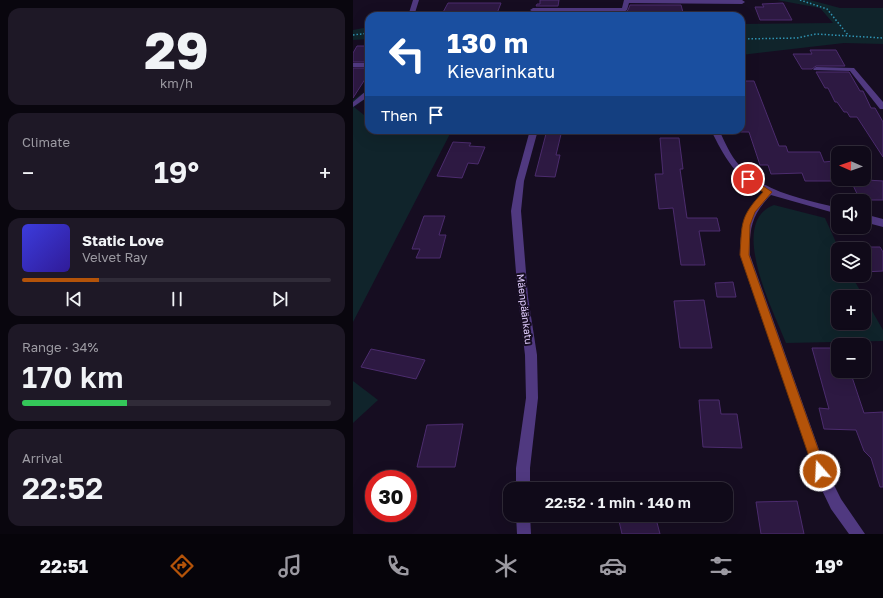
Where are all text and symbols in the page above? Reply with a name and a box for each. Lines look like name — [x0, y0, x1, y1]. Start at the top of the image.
text: 29 — [144, 18, 209, 80]
text: 130 m — [447, 26, 528, 59]
icon: left — [381, 28, 433, 80]
text: Kievarinkatu — [447, 60, 555, 82]
text: km/h — [160, 75, 193, 91]
icon: arrive — [425, 104, 447, 126]
text: Then — [381, 106, 417, 124]
text: Climate — [22, 134, 70, 150]
north arrow — [831, 146, 871, 186]
map controls — [831, 146, 871, 378]
text: 19° — [154, 154, 199, 190]
text: − — [22, 159, 34, 186]
text: + — [319, 159, 331, 186]
pin — [731, 162, 765, 196]
icon: arrive — [737, 168, 759, 190]
button: sound — [831, 194, 871, 234]
text: Static Love — [82, 231, 164, 249]
button: layers — [831, 242, 871, 282]
text: Velvet Ray — [82, 249, 147, 265]
street label: Mäenpäänkatu — [515, 273, 535, 345]
icon: previous — [63, 288, 85, 310]
icon: pause — [166, 288, 188, 310]
icon: next — [269, 288, 291, 310]
button: + — [831, 290, 871, 330]
button: − — [831, 338, 871, 378]
text: Range · 34% — [22, 339, 98, 355]
text: 170 km — [22, 359, 124, 395]
text: Arrival — [22, 450, 63, 466]
position arrow — [799, 450, 841, 492]
text: 22:52 — [22, 470, 103, 506]
speed limit sign: 30 — [365, 470, 417, 522]
text: 22:52 · 1 min · 140 m — [545, 493, 691, 511]
icon: directions — [168, 552, 196, 580]
icon: music — [276, 552, 304, 580]
icon: phone — [384, 552, 412, 580]
icon: climate — [492, 552, 520, 580]
icon: car — [599, 552, 627, 580]
icon: filters — [707, 552, 735, 580]
text: 22:51 — [40, 555, 88, 577]
text: 19° — [815, 555, 843, 577]

